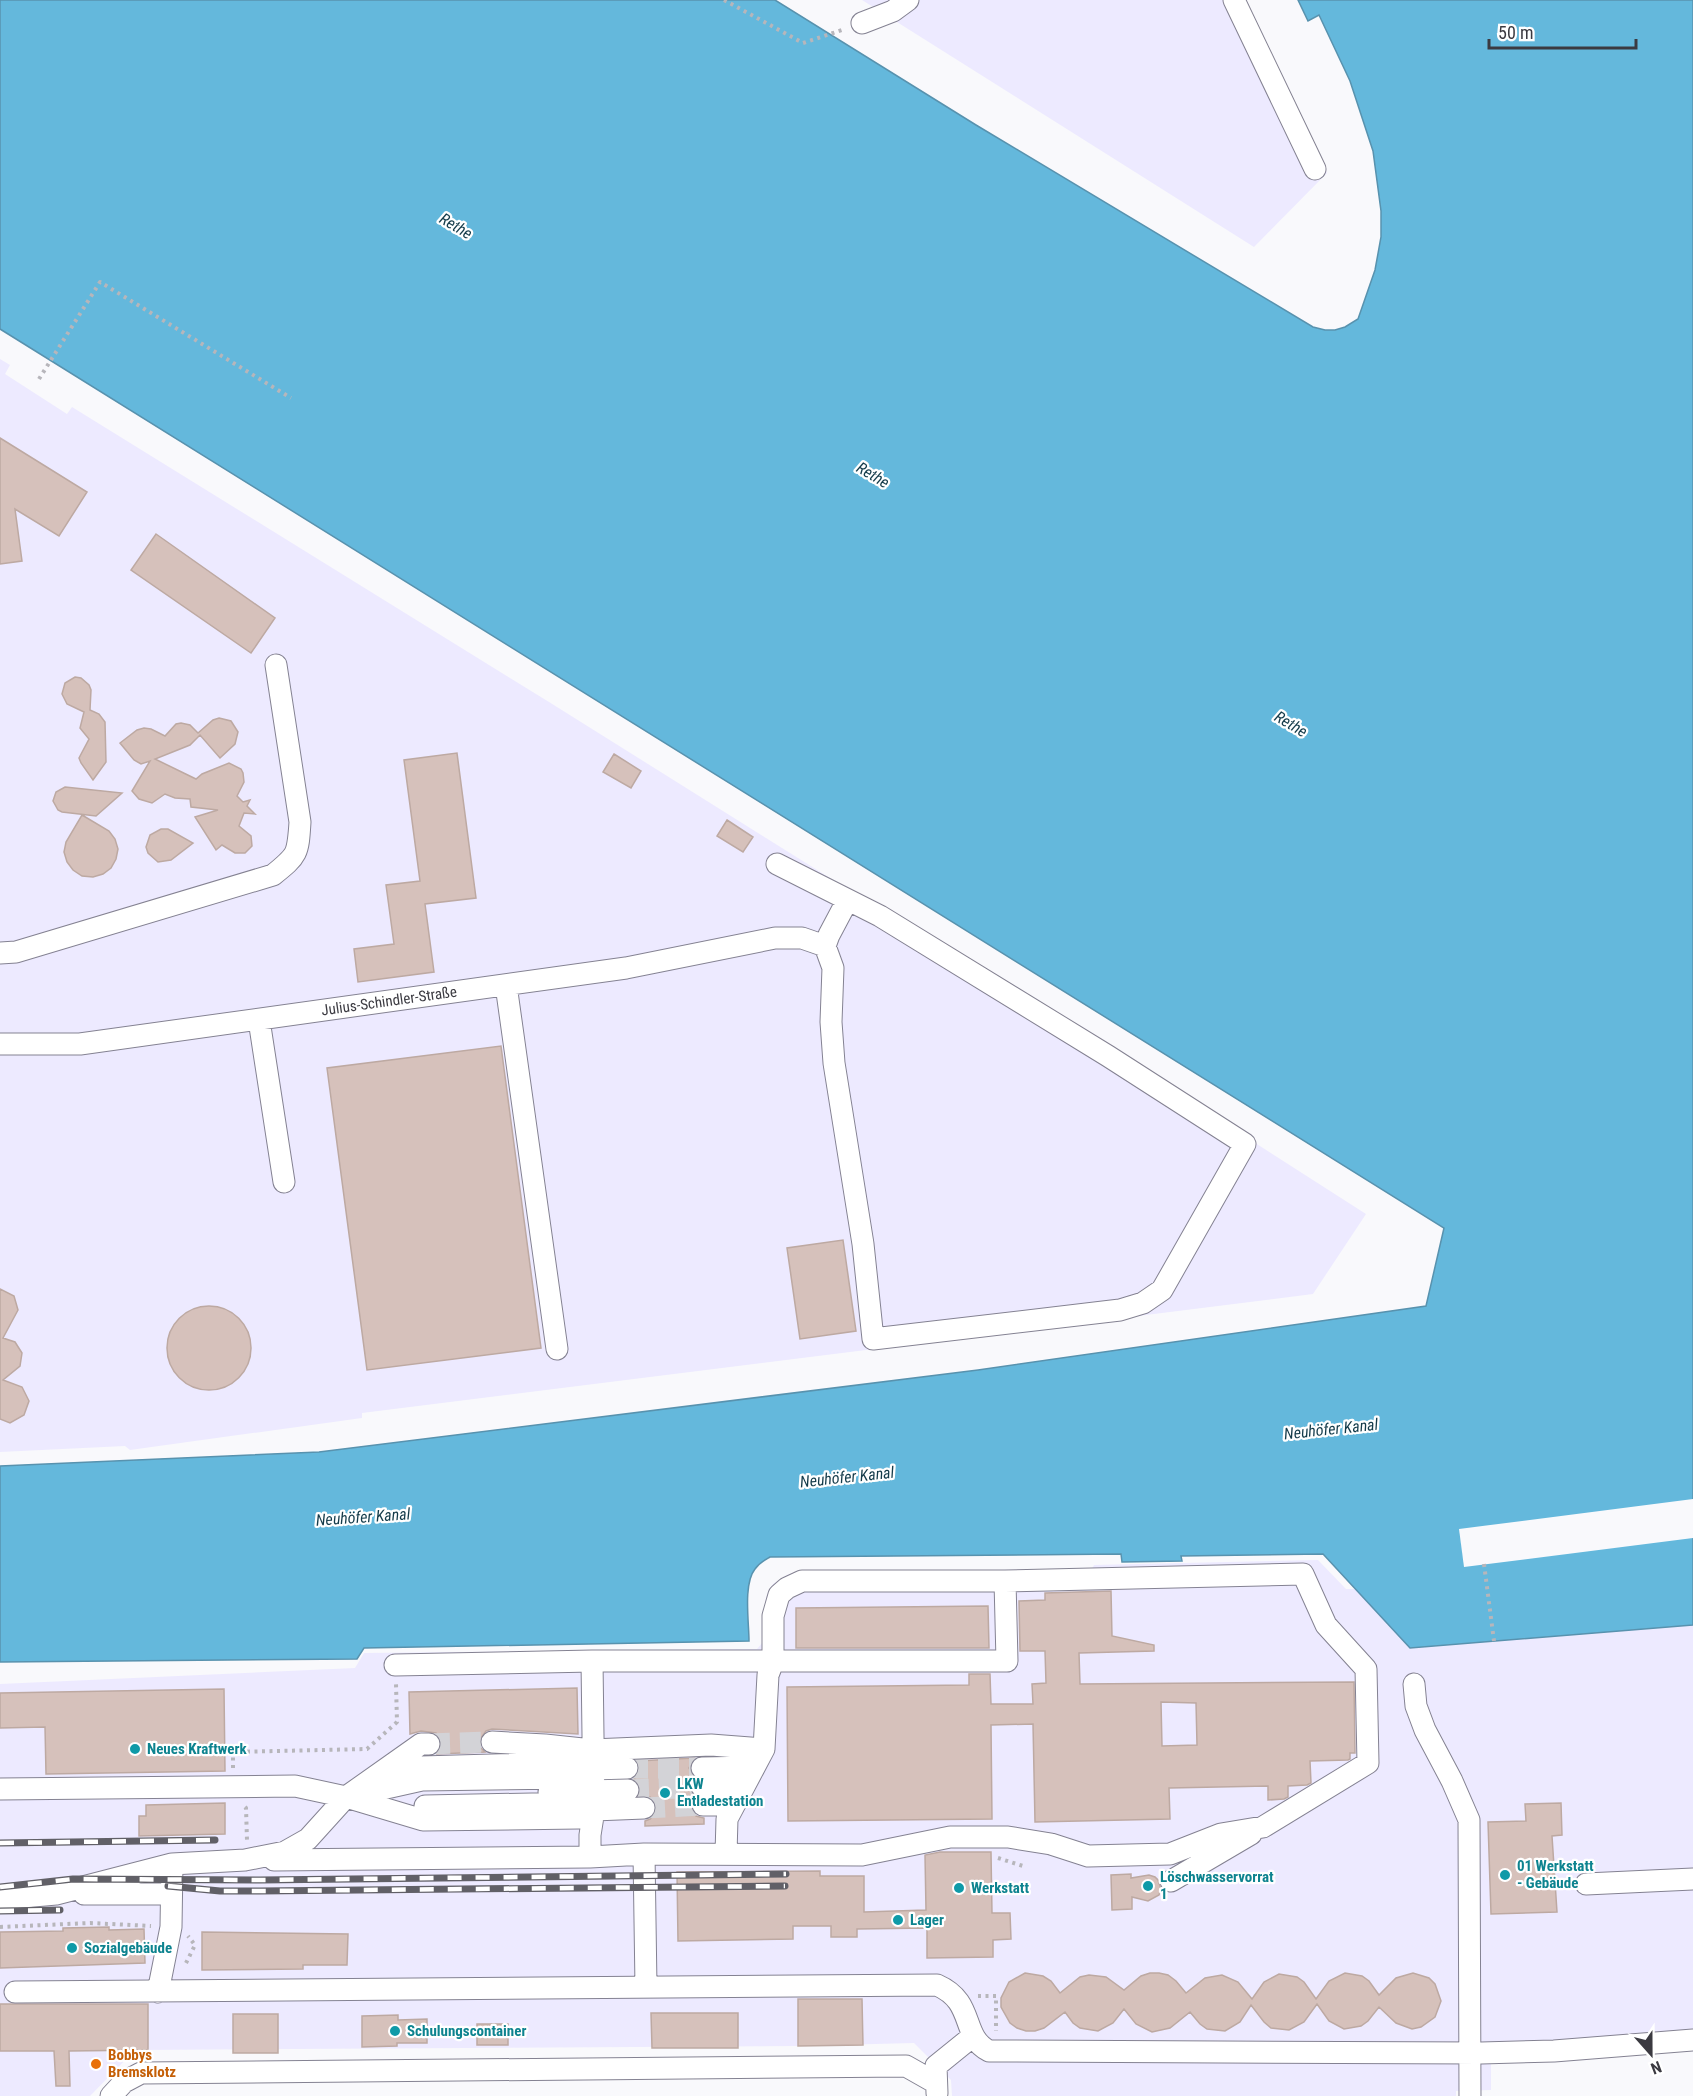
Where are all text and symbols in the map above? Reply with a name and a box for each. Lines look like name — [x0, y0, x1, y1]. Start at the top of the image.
scale bar — [1489, 12, 1636, 50]
text: 50 m — [1498, 22, 1533, 43]
water label: Rethe — [436, 209, 476, 243]
water label: Rethe — [853, 458, 893, 492]
water label: Rethe — [1271, 707, 1311, 741]
street label: Julius-Schindler-Straße — [320, 983, 458, 1019]
water label: Neuhöfer Kanal — [1283, 1415, 1379, 1443]
water label: Neuhöfer Kanal — [799, 1463, 895, 1491]
water label: Neuhöfer Kanal — [315, 1504, 411, 1530]
place label: Neues Kraftwerk — [147, 1740, 247, 1758]
marker: Neues Kraftwerk — [128, 1742, 142, 1756]
place label: LKW Entladestation — [677, 1775, 764, 1810]
marker: LKW Entladestation — [658, 1786, 672, 1800]
place label: 01 Werkstatt - Gebäude — [1517, 1857, 1594, 1892]
place label: Löschwasservorrat 1 — [1160, 1868, 1274, 1903]
marker: 01 Werkstatt - Gebäude — [1498, 1868, 1512, 1882]
place label: Werkstatt — [971, 1879, 1029, 1897]
marker: Löschwasservorrat 1 — [1141, 1879, 1155, 1893]
marker: Werkstatt — [952, 1881, 966, 1895]
place label: Lager — [910, 1911, 944, 1929]
marker: Lager — [891, 1913, 905, 1927]
place label: Sozialgebäude — [84, 1939, 172, 1957]
marker: Sozialgebäude — [65, 1941, 79, 1955]
place label: Schulungscontainer — [407, 2022, 526, 2040]
marker: Schulungscontainer — [388, 2024, 402, 2038]
north arrow — [1621, 2024, 1681, 2084]
place label: Bobbys Bremsklotz — [108, 2046, 176, 2081]
marker: Bobbys Bremsklotz — [89, 2057, 103, 2071]
text: N — [1648, 2057, 1664, 2078]

